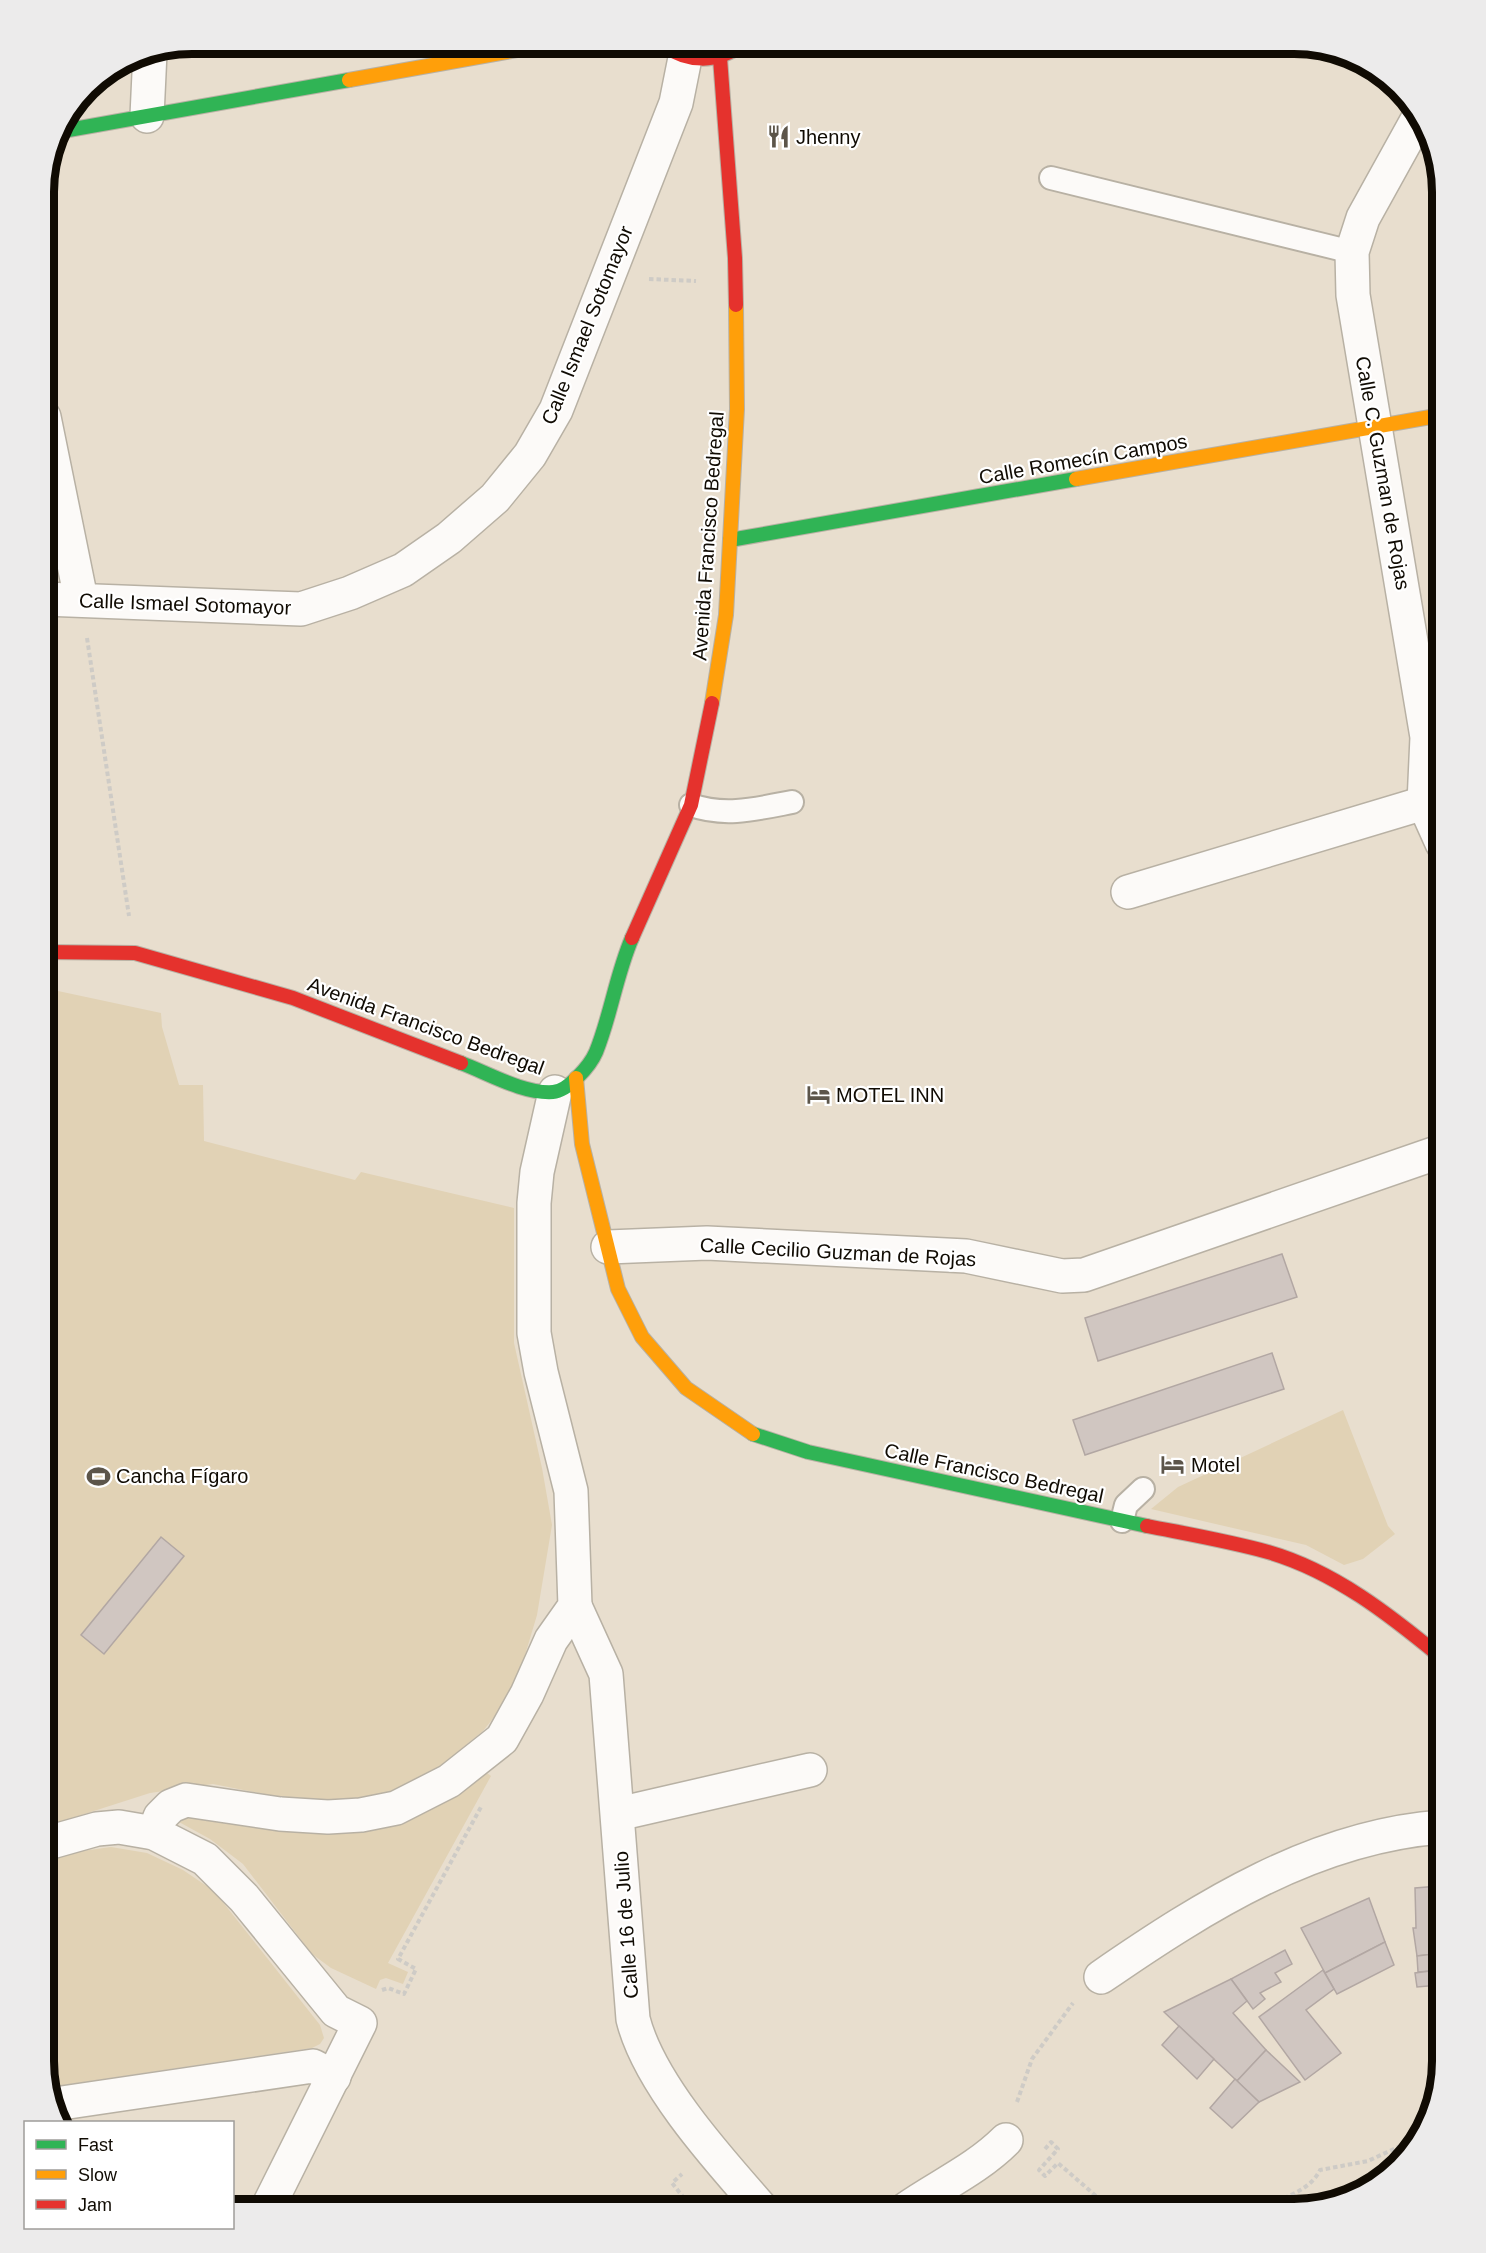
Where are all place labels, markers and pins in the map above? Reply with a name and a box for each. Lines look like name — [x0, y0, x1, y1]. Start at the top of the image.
restaurant icon: Jhenny — [765, 124, 791, 150]
place label: Jhenny — [796, 126, 861, 148]
hotel icon: MOTEL INN — [805, 1082, 831, 1108]
place label: MOTEL INN — [836, 1084, 944, 1106]
hotel icon: Motel — [1160, 1452, 1186, 1478]
place label: Motel — [1191, 1454, 1240, 1476]
sports icon: Cancha Fígaro — [85, 1463, 111, 1489]
place label: Cancha Fígaro — [116, 1465, 248, 1487]

